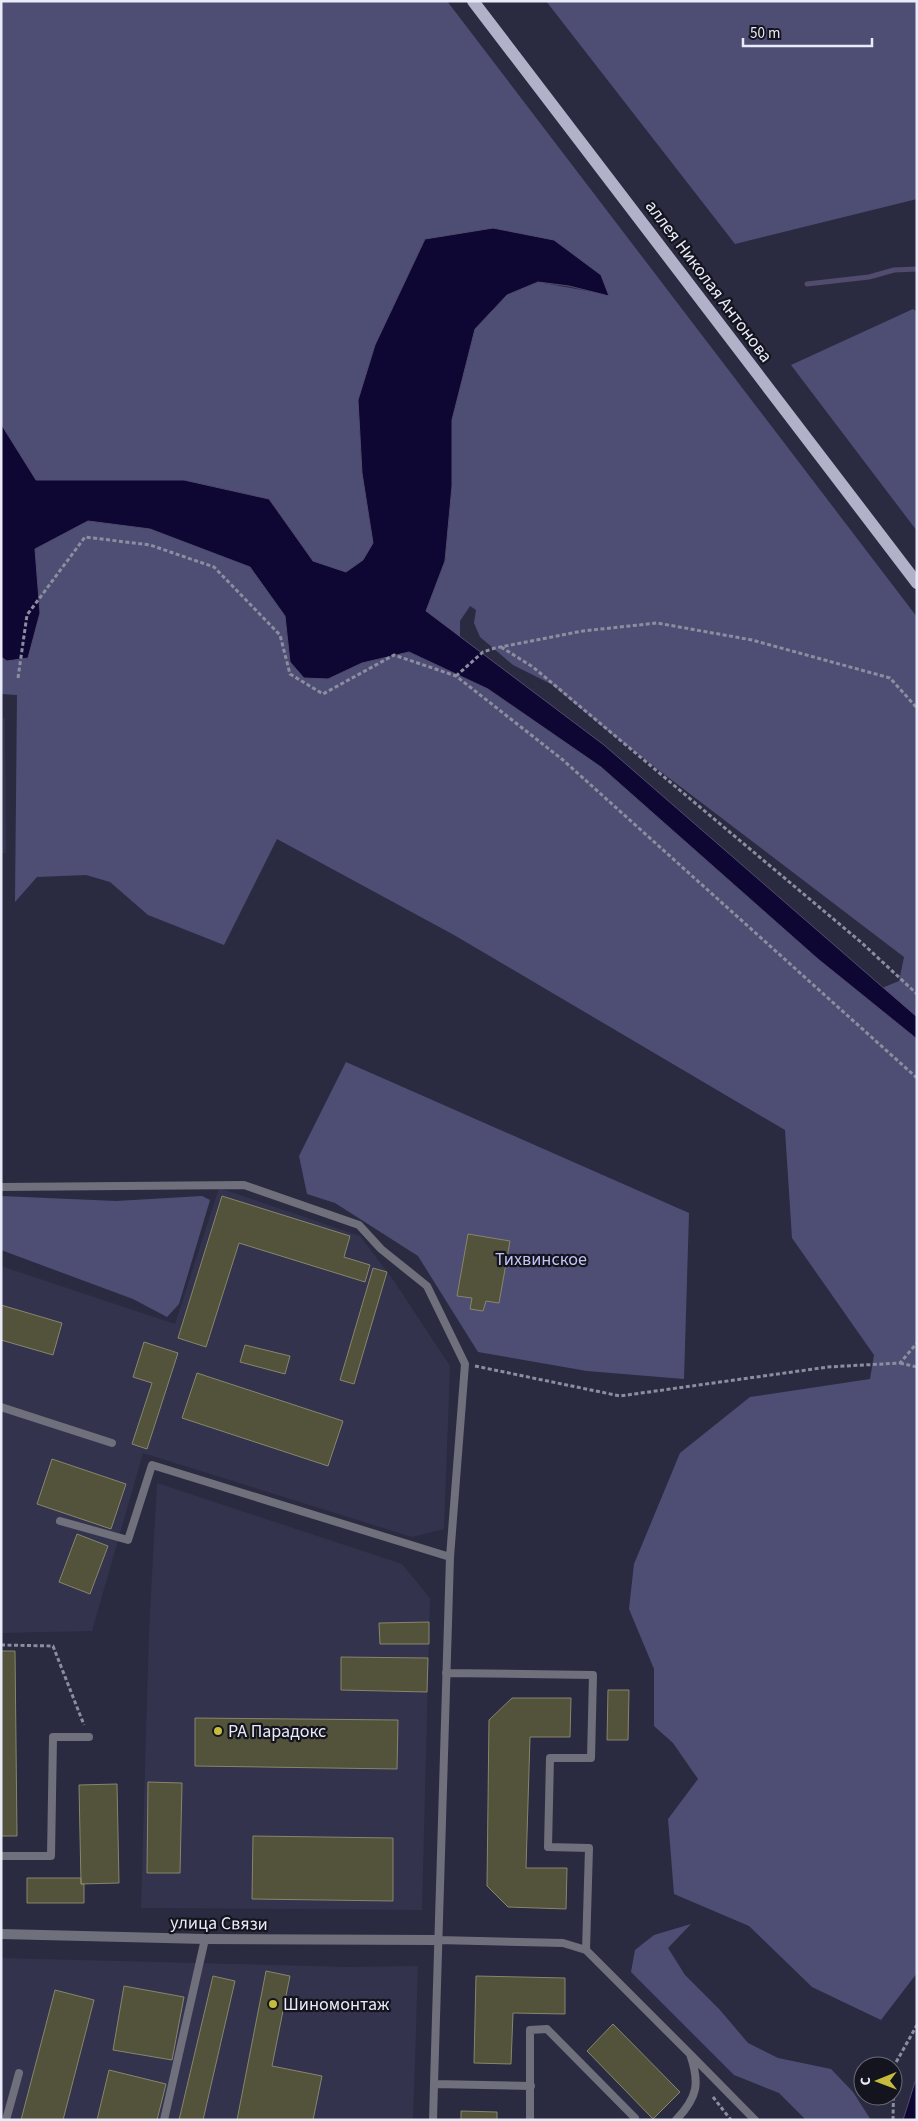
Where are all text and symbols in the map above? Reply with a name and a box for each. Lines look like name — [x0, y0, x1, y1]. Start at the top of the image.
scale bar — [743, 15, 872, 47]
text: 50 m — [750, 23, 780, 44]
street label: аллея Николая Антонова — [639, 195, 778, 368]
park label: Тихвинское — [495, 1247, 587, 1272]
place label: РА Парадокс — [228, 1719, 326, 1744]
marker: РА Парадокс — [212, 1725, 224, 1737]
street label: улица Связи — [170, 1910, 268, 1937]
place label: Шиномонтаж — [283, 1992, 390, 2017]
marker: Шиномонтаж — [267, 1998, 279, 2010]
north arrow — [853, 2056, 903, 2106]
text: С — [856, 2077, 876, 2085]

